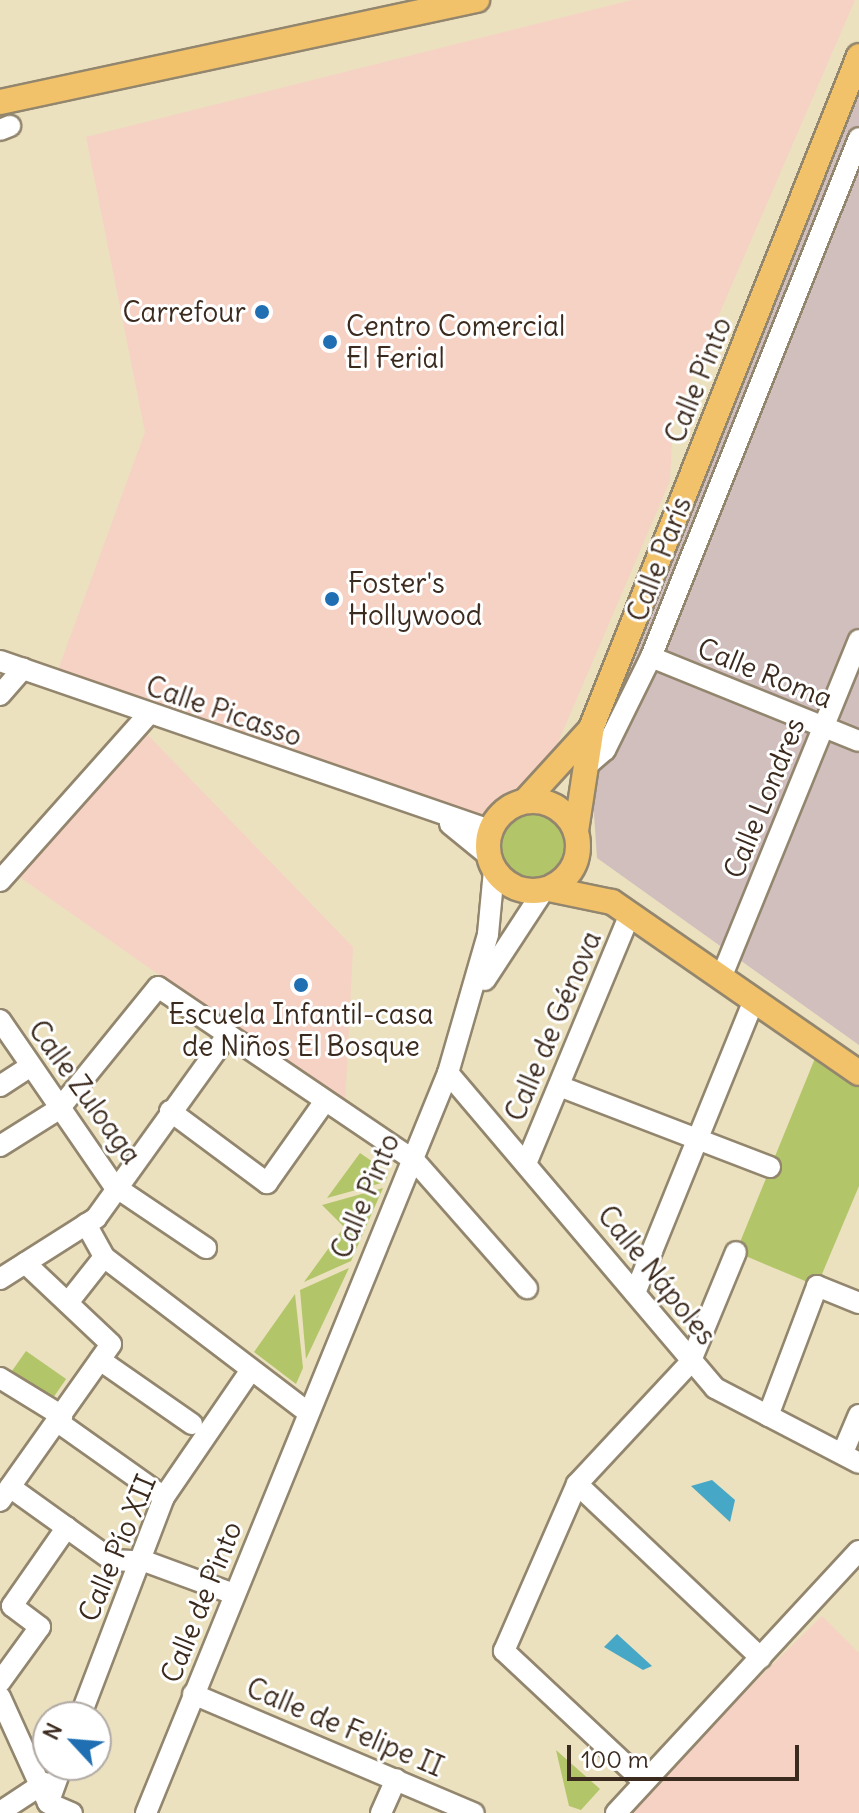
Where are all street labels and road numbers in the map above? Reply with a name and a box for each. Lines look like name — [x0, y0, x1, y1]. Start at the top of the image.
street label: Calle Pinto — [658, 312, 738, 448]
street label: Calle París — [620, 492, 698, 626]
street label: Calle Roma — [693, 631, 837, 715]
street label: Calle Picasso — [142, 669, 306, 753]
street label: Calle Londres — [717, 713, 811, 883]
street label: Calle de Génova — [498, 926, 608, 1126]
street label: Calle Zuloaga — [22, 1014, 148, 1170]
street label: Calle Pinto — [324, 1128, 406, 1264]
street label: Calle Nápoles — [591, 1199, 723, 1351]
street label: Calle Pío XII — [71, 1470, 163, 1626]
street label: Calle de Pinto — [153, 1517, 249, 1687]
street label: Calle de Felipe II — [241, 1670, 449, 1784]

